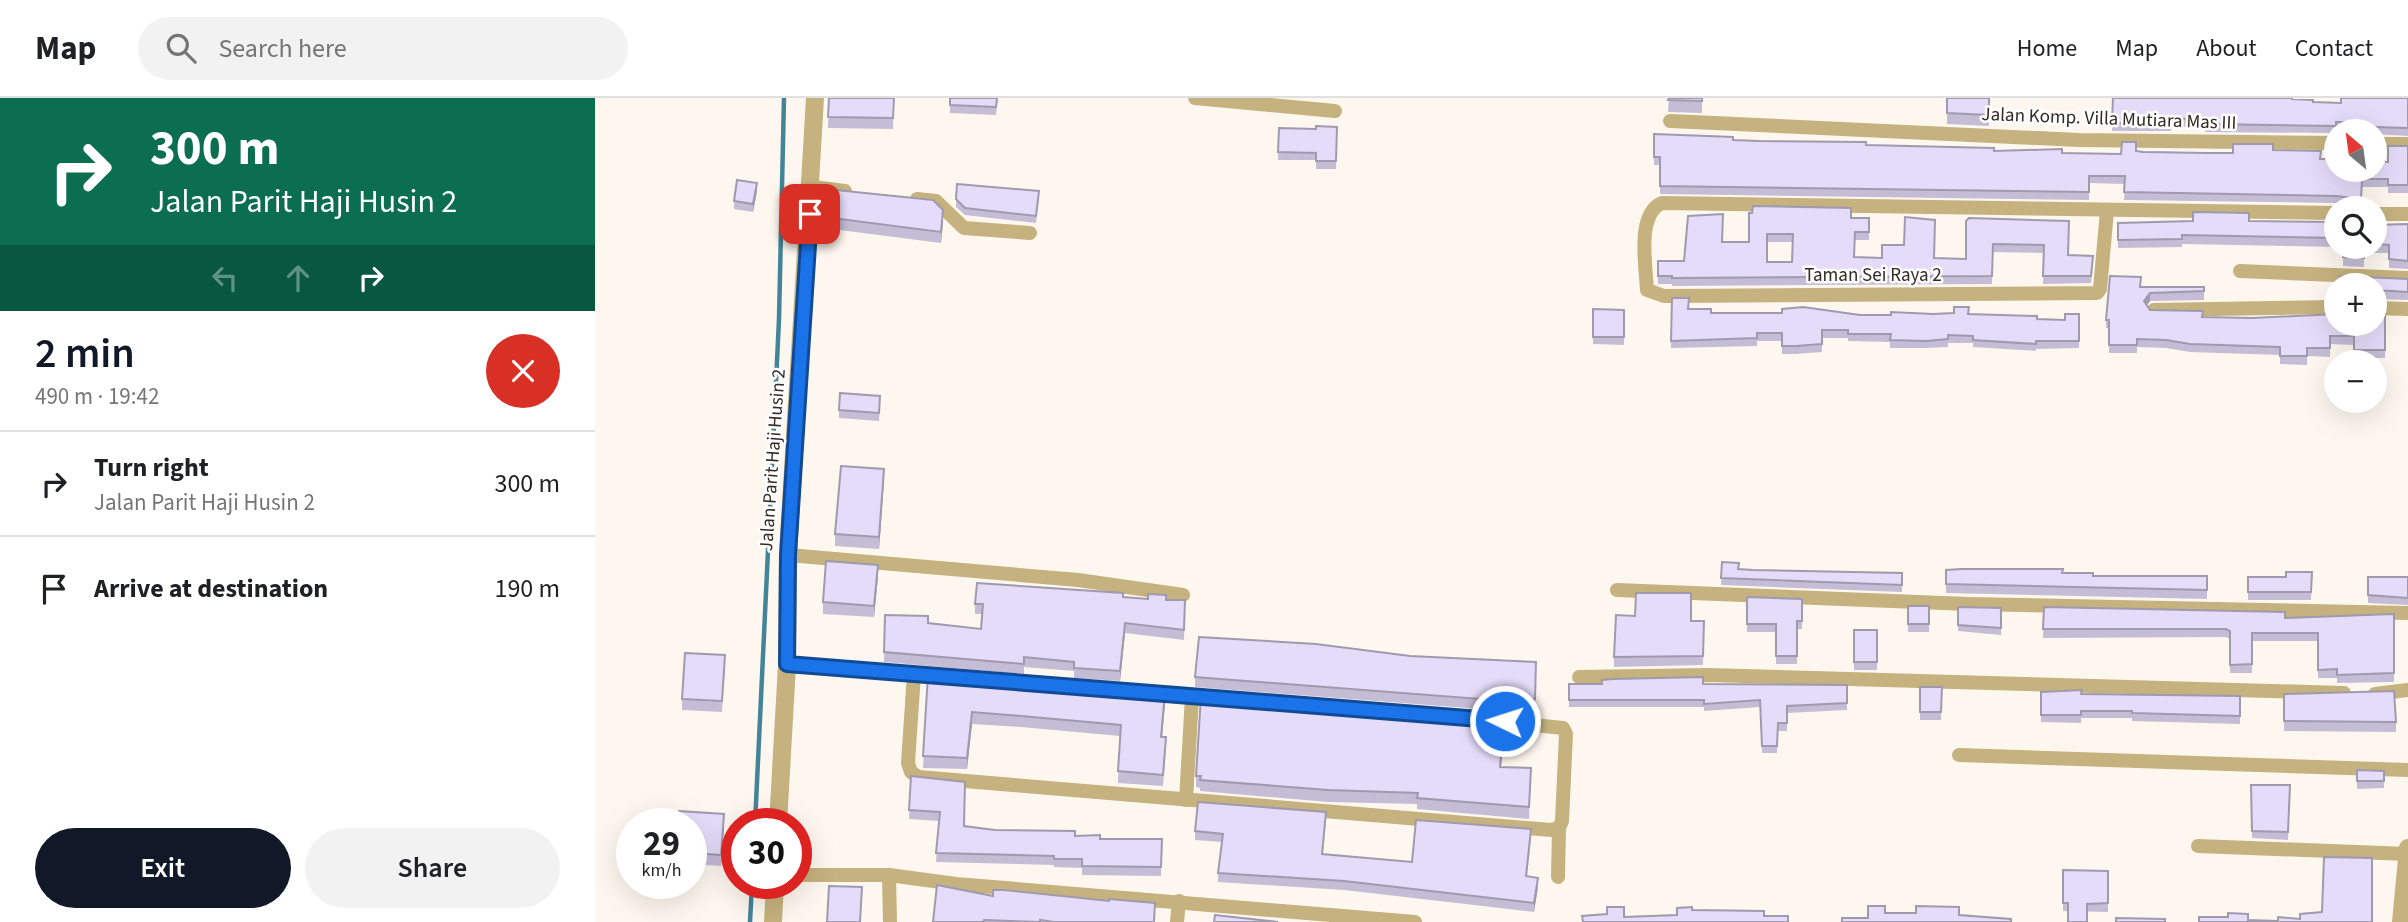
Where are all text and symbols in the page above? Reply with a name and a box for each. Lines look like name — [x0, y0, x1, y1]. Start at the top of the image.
search box — [138, 17, 628, 80]
text: Map — [35, 25, 96, 72]
icon: search — [162, 29, 200, 67]
text: Search here — [218, 30, 347, 67]
text: Home — [2017, 31, 2077, 66]
text: Map — [2115, 31, 2158, 66]
text: About — [2196, 31, 2257, 66]
text: Contact — [2295, 31, 2373, 66]
street label: Jalan Komp. Villa Mutiara Mas III — [1981, 101, 2237, 137]
text: 300 m — [150, 114, 279, 184]
north arrow — [2324, 119, 2387, 182]
map controls — [2324, 119, 2387, 413]
icon: right — [35, 126, 126, 217]
text: Jalan Parit Haji Husin 2 — [150, 179, 457, 225]
pin — [780, 184, 840, 244]
icon: arrive — [791, 195, 829, 233]
button: search — [2324, 196, 2387, 259]
icon: left — [206, 259, 244, 297]
icon: ahead — [279, 259, 317, 297]
icon: right — [352, 259, 390, 297]
street label: Taman Sei Raya 2 — [1804, 262, 1942, 289]
button: + — [2324, 273, 2387, 336]
text: 2 min — [35, 324, 135, 384]
button: close — [486, 334, 560, 408]
button: − — [2324, 350, 2387, 413]
street label: Jalan Parit Haji Husin 2 — [753, 368, 793, 552]
text: 490 m · 19:42 — [35, 380, 159, 413]
text: Turn right — [94, 449, 209, 486]
icon: right — [35, 465, 73, 503]
text: 300 m — [494, 465, 560, 502]
text: Jalan Parit Haji Husin 2 — [94, 486, 315, 519]
icon: arrive — [35, 570, 73, 608]
text: Arrive at destination — [94, 570, 328, 607]
text: 190 m — [494, 570, 560, 607]
position arrow — [1468, 684, 1542, 758]
speed limit sign: 30 — [721, 808, 812, 899]
text: 29 — [643, 819, 680, 869]
button: Exit — [35, 828, 291, 908]
button: Share — [305, 828, 560, 908]
text: km/h — [642, 858, 681, 883]

